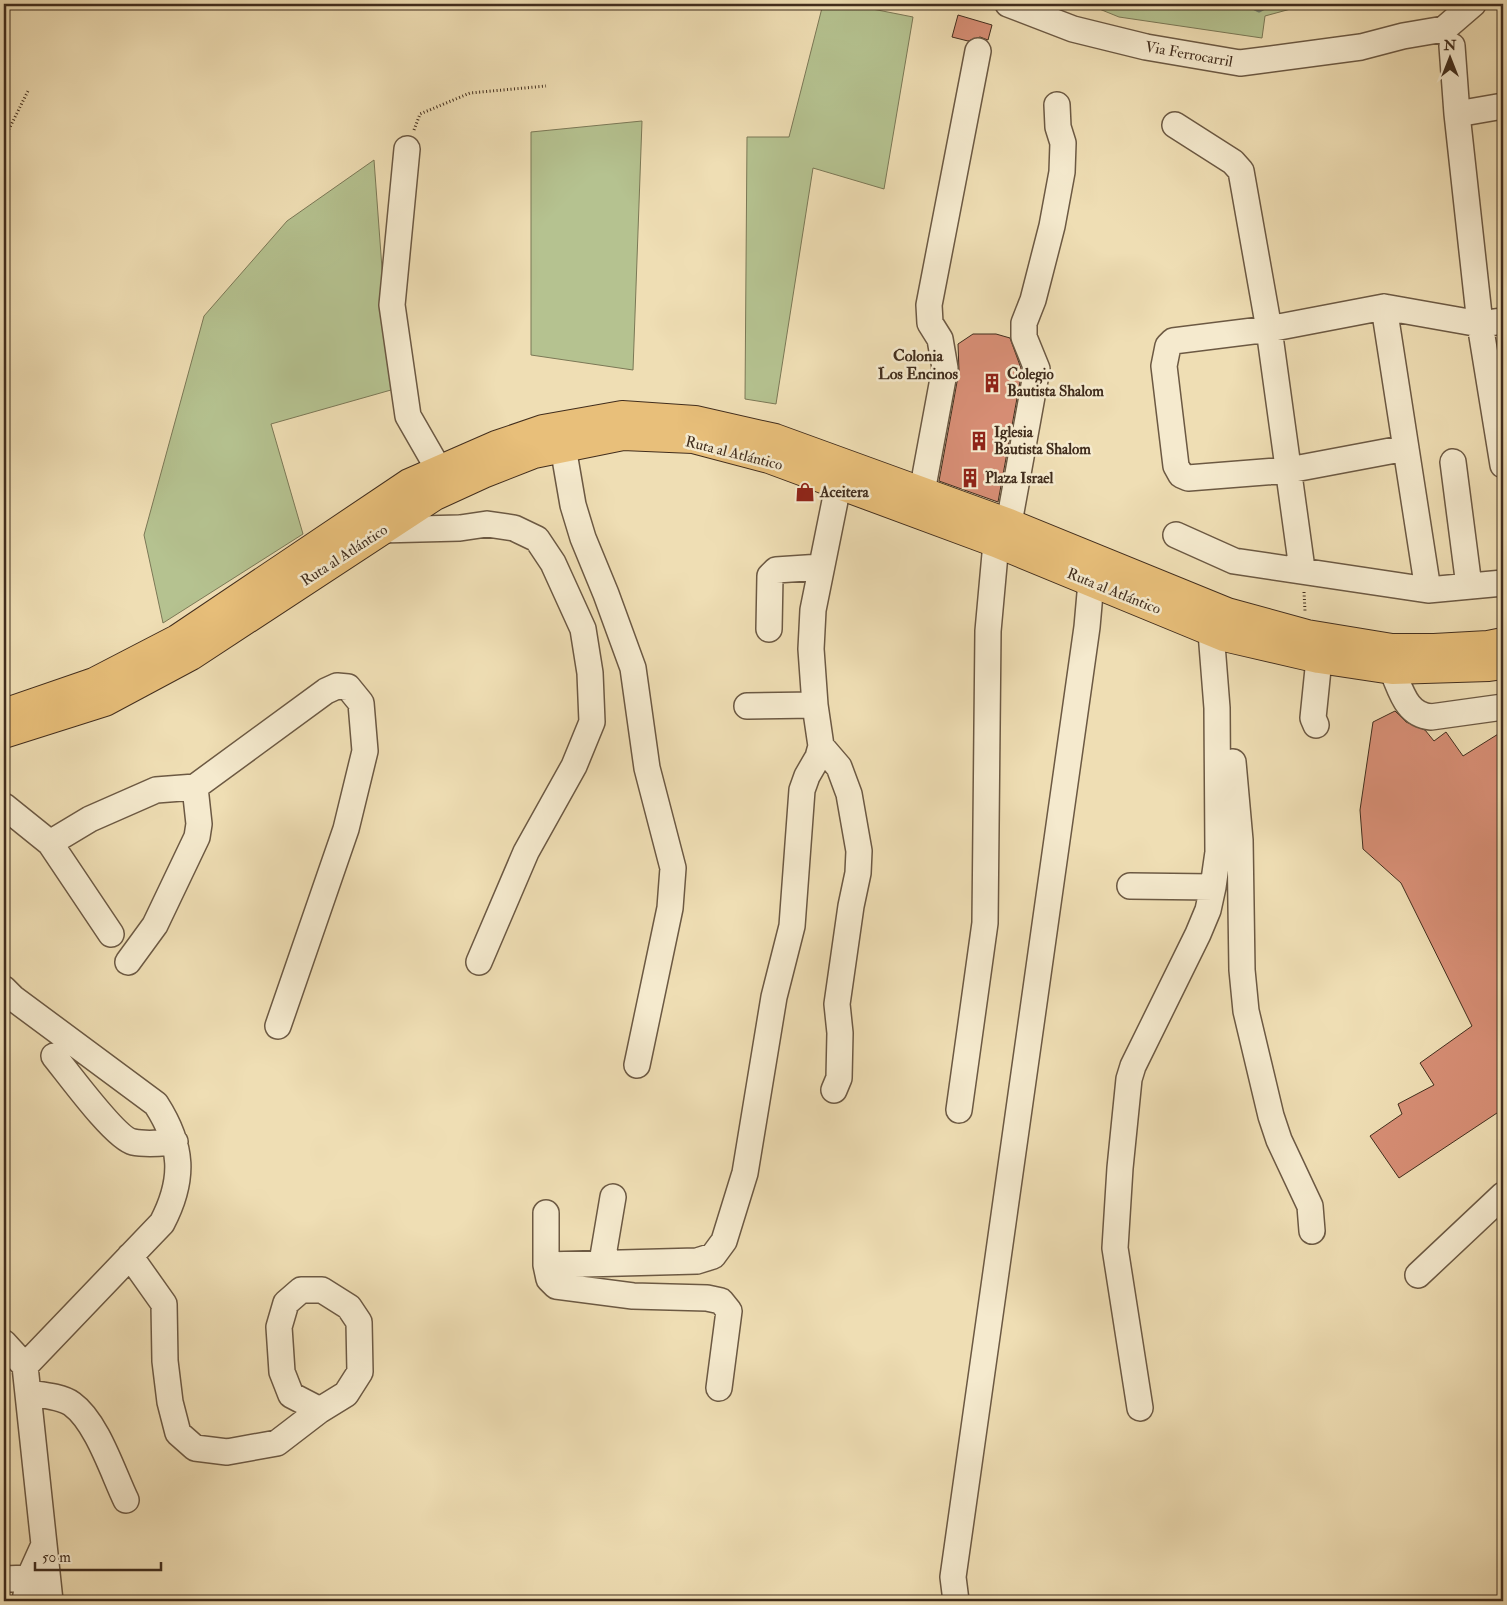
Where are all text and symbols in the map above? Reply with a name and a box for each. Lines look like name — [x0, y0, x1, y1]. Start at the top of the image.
north arrow — [1424, 32, 1474, 82]
street label: Via Ferrocarril — [1144, 37, 1234, 72]
text: N — [1443, 37, 1457, 54]
district label: Colonia Los Encinos — [878, 346, 959, 384]
place label: Colegio Bautista Shalom — [1007, 365, 1104, 401]
building icon: Colegio Bautista Shalom — [981, 372, 1003, 394]
place label: Iglesia Bautista Shalom — [994, 423, 1091, 459]
building icon: Iglesia Bautista Shalom — [968, 430, 990, 452]
street label: Ruta al Atlántico — [683, 432, 785, 475]
building icon: Plaza Israel — [959, 467, 981, 489]
place label: Plaza Israel — [985, 469, 1054, 488]
shop icon: Aceitera — [794, 481, 816, 503]
place label: Aceitera — [819, 483, 869, 502]
street label: Ruta al Atlántico — [297, 520, 391, 591]
street label: Ruta al Atlántico — [1064, 564, 1164, 619]
scale bar — [35, 1540, 161, 1572]
text: 50 m — [42, 1548, 71, 1567]

